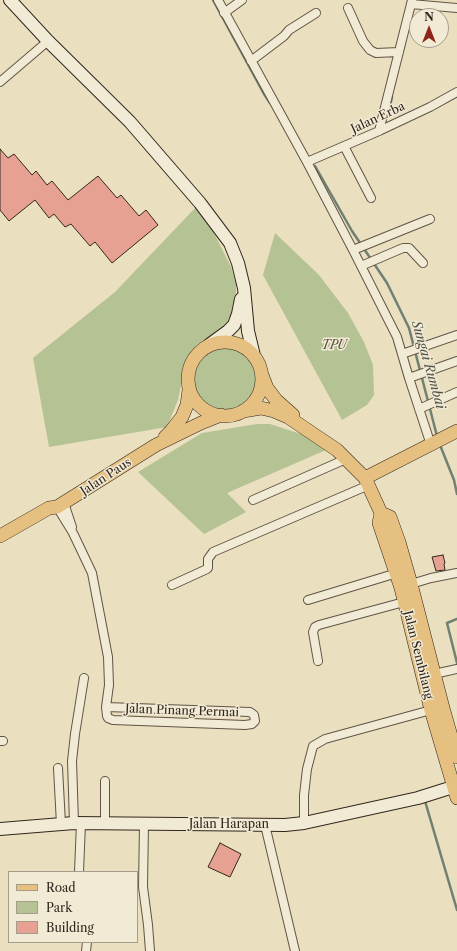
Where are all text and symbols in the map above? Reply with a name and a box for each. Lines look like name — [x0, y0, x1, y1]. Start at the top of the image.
north arrow — [409, 8, 449, 48]
text: N — [424, 10, 434, 24]
street label: Jalan Erba — [349, 99, 407, 137]
water label: Sungai Rumbai — [408, 319, 448, 411]
park label: TPU — [322, 339, 346, 353]
street label: Jalan Paus — [78, 455, 134, 499]
street label: Jalan Sembilang — [400, 609, 436, 701]
street label: Jalan Pinang Permai — [125, 702, 239, 720]
street label: Jalan Harapan — [189, 818, 269, 832]
legend — [8, 871, 138, 943]
text: Road — [46, 880, 76, 895]
text: Park — [46, 900, 72, 915]
text: Building — [46, 920, 94, 935]

